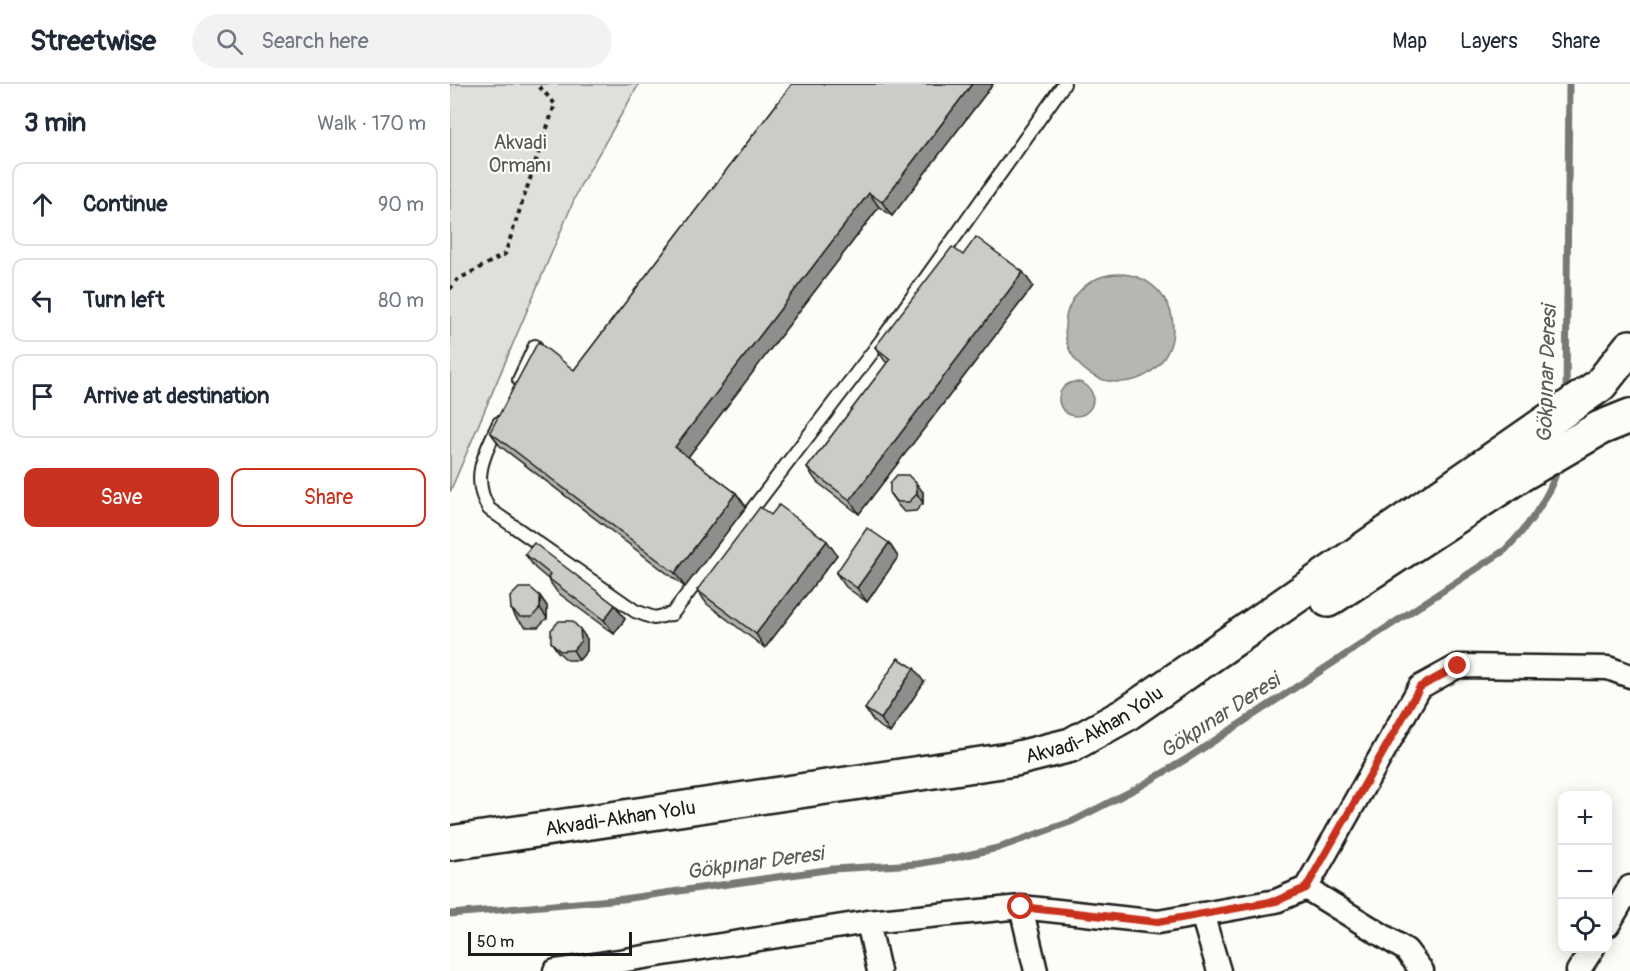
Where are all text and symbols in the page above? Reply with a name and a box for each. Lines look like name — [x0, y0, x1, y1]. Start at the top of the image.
search box — [192, 14, 612, 68]
text: Streetwise — [30, 24, 156, 59]
icon: search — [213, 25, 246, 58]
text: Search here — [261, 27, 369, 55]
text: Map — [1392, 28, 1427, 55]
text: Layers — [1460, 28, 1518, 55]
text: Share — [1551, 28, 1600, 55]
text: 3 min — [24, 107, 86, 139]
text: Walk · 170 m — [317, 111, 426, 136]
park label: Akvadi Ormanı — [489, 130, 552, 178]
icon: ahead — [26, 188, 59, 221]
text: Continue — [83, 190, 167, 218]
text: 90 m — [378, 192, 424, 217]
icon: left — [26, 284, 59, 317]
text: Turn left — [83, 286, 165, 314]
text: 80 m — [378, 288, 424, 313]
water label: Gökpınar Deresi — [1531, 302, 1563, 443]
icon: arrive — [26, 380, 59, 413]
text: Arrive at destination — [83, 382, 269, 410]
button: Save — [24, 468, 219, 527]
button: Share — [231, 468, 426, 527]
route end — [1444, 652, 1470, 678]
water label: Gökpınar Deresi — [1155, 665, 1288, 765]
street label: Akvadi-Akhan Yolu — [1022, 680, 1168, 769]
map controls — [1558, 791, 1612, 953]
button: + — [1558, 791, 1612, 845]
street label: Akvadi-Akhan Yolu — [543, 794, 697, 841]
water label: Gökpınar Deresi — [685, 840, 828, 886]
button: − — [1558, 845, 1612, 899]
route start — [1007, 893, 1033, 919]
button: locate — [1558, 899, 1612, 953]
scale bar — [468, 929, 632, 956]
text: 50 m — [477, 932, 514, 952]

